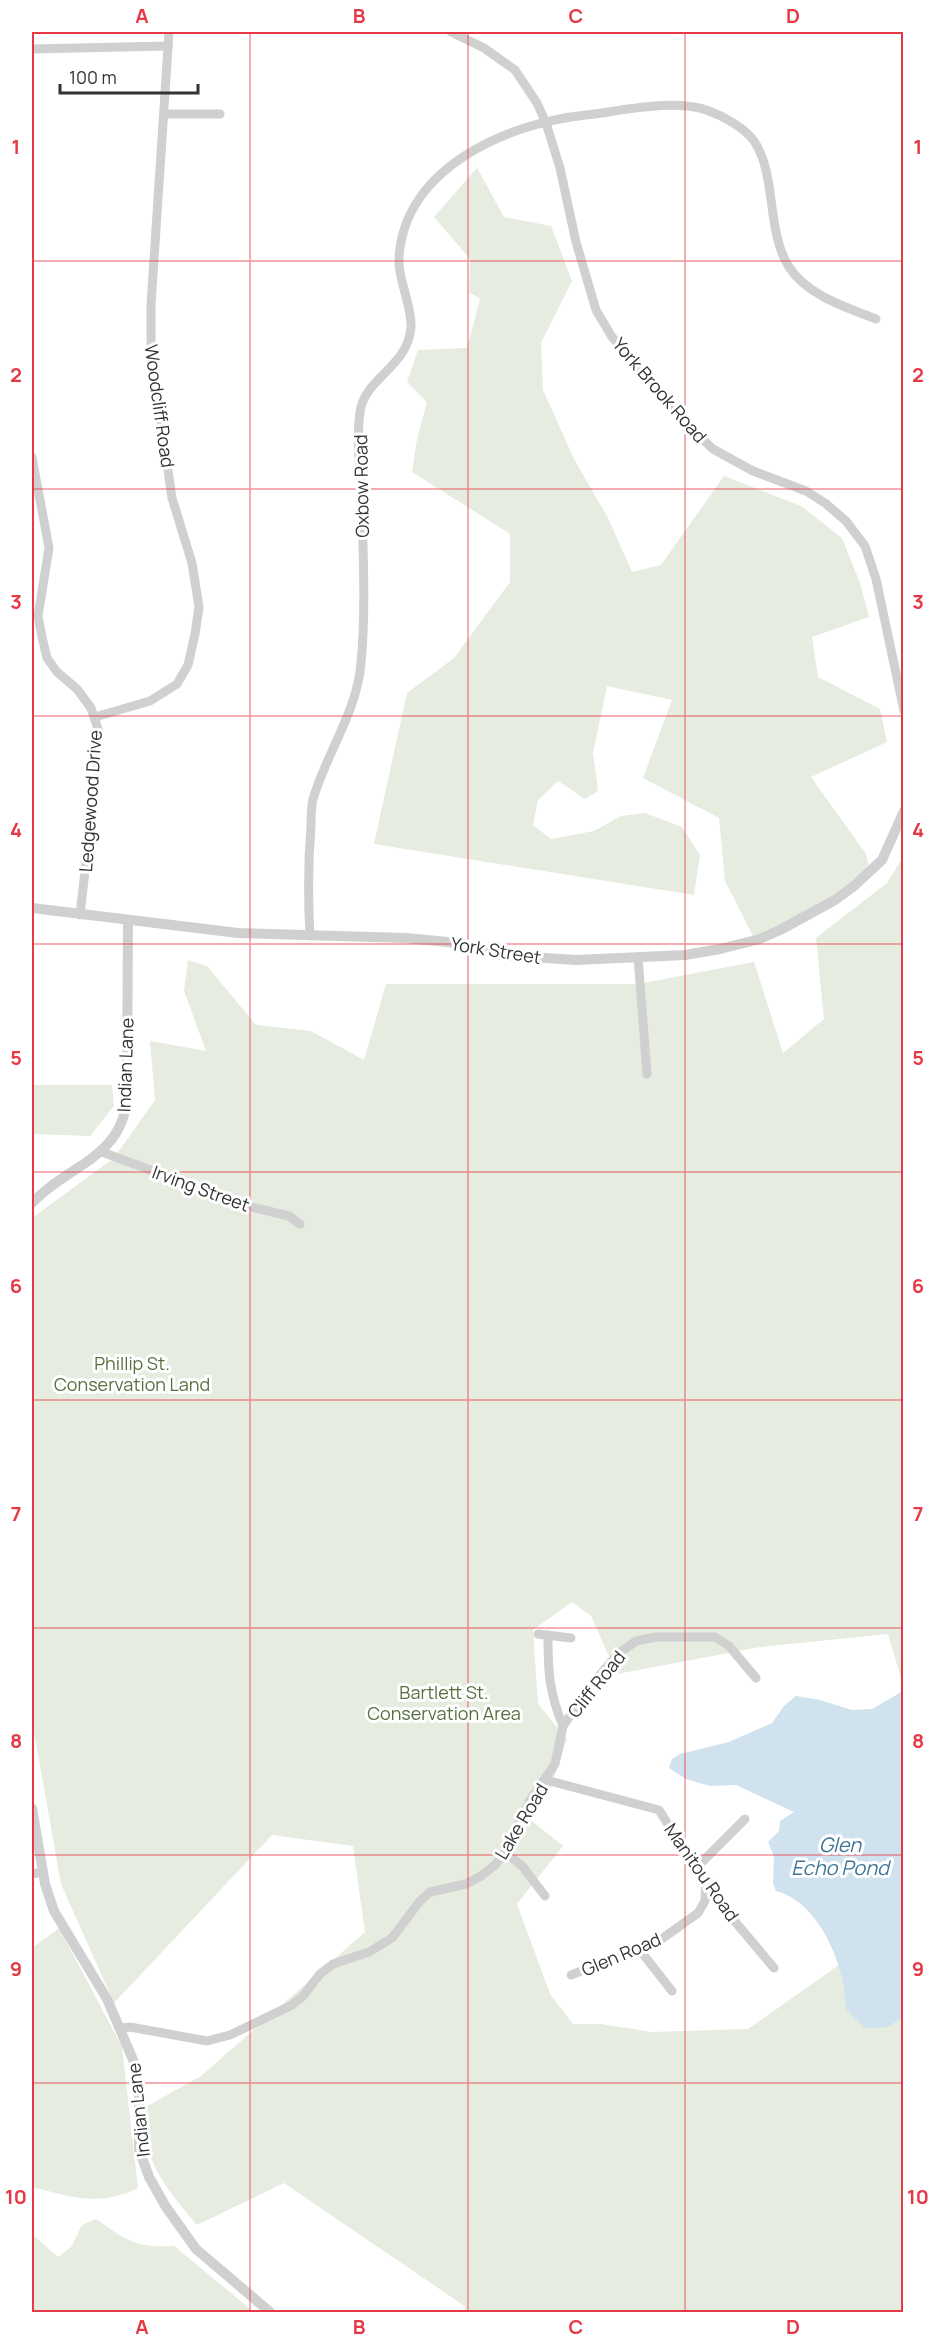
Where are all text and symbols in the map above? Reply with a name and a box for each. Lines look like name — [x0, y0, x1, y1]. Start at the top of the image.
text: A — [135, 2, 149, 29]
text: B — [353, 2, 366, 29]
text: C — [569, 2, 583, 29]
text: D — [786, 2, 800, 29]
scale bar — [60, 57, 198, 95]
text: 100 m — [69, 65, 117, 89]
text: 1 — [12, 133, 20, 160]
text: 1 — [914, 133, 922, 160]
street label: York Brook Road — [608, 332, 712, 448]
street label: Woodcliff Road — [139, 343, 181, 469]
text: 2 — [10, 361, 22, 388]
text: 2 — [912, 361, 924, 388]
street label: Oxbow Road — [348, 434, 374, 538]
text: 3 — [10, 588, 22, 615]
text: 3 — [912, 588, 924, 615]
street label: Ledgewood Drive — [73, 729, 107, 873]
text: 4 — [10, 816, 22, 843]
text: 4 — [912, 816, 924, 843]
street label: York Street — [449, 931, 543, 969]
street label: Indian Lane — [111, 1017, 139, 1113]
text: 5 — [10, 1044, 22, 1071]
text: 5 — [912, 1044, 924, 1071]
street label: Irving Street — [149, 1159, 253, 1217]
text: 6 — [10, 1272, 22, 1299]
text: 6 — [912, 1272, 924, 1299]
park label: Phillip St. Conservation Land — [54, 1351, 210, 1396]
text: 7 — [11, 1500, 21, 1527]
text: 7 — [913, 1500, 923, 1527]
street label: Cliff Road — [562, 1646, 630, 1722]
park label: Bartlett St. Conservation Area — [367, 1680, 521, 1725]
text: 8 — [10, 1727, 22, 1754]
text: 8 — [912, 1727, 924, 1754]
street label: Lake Road — [489, 1779, 553, 1863]
street label: Manitou Road — [659, 1818, 745, 1926]
water label: Glen Echo Pond — [791, 1831, 892, 1881]
street label: Glen Road — [578, 1927, 664, 1981]
text: 9 — [10, 1955, 22, 1982]
text: 9 — [912, 1955, 924, 1982]
street label: Indian Lane — [121, 2062, 155, 2158]
text: 10 — [5, 2183, 27, 2210]
text: 10 — [907, 2183, 929, 2210]
text: A — [135, 2313, 149, 2340]
text: B — [353, 2313, 366, 2340]
text: C — [569, 2313, 583, 2340]
text: D — [786, 2313, 800, 2340]

